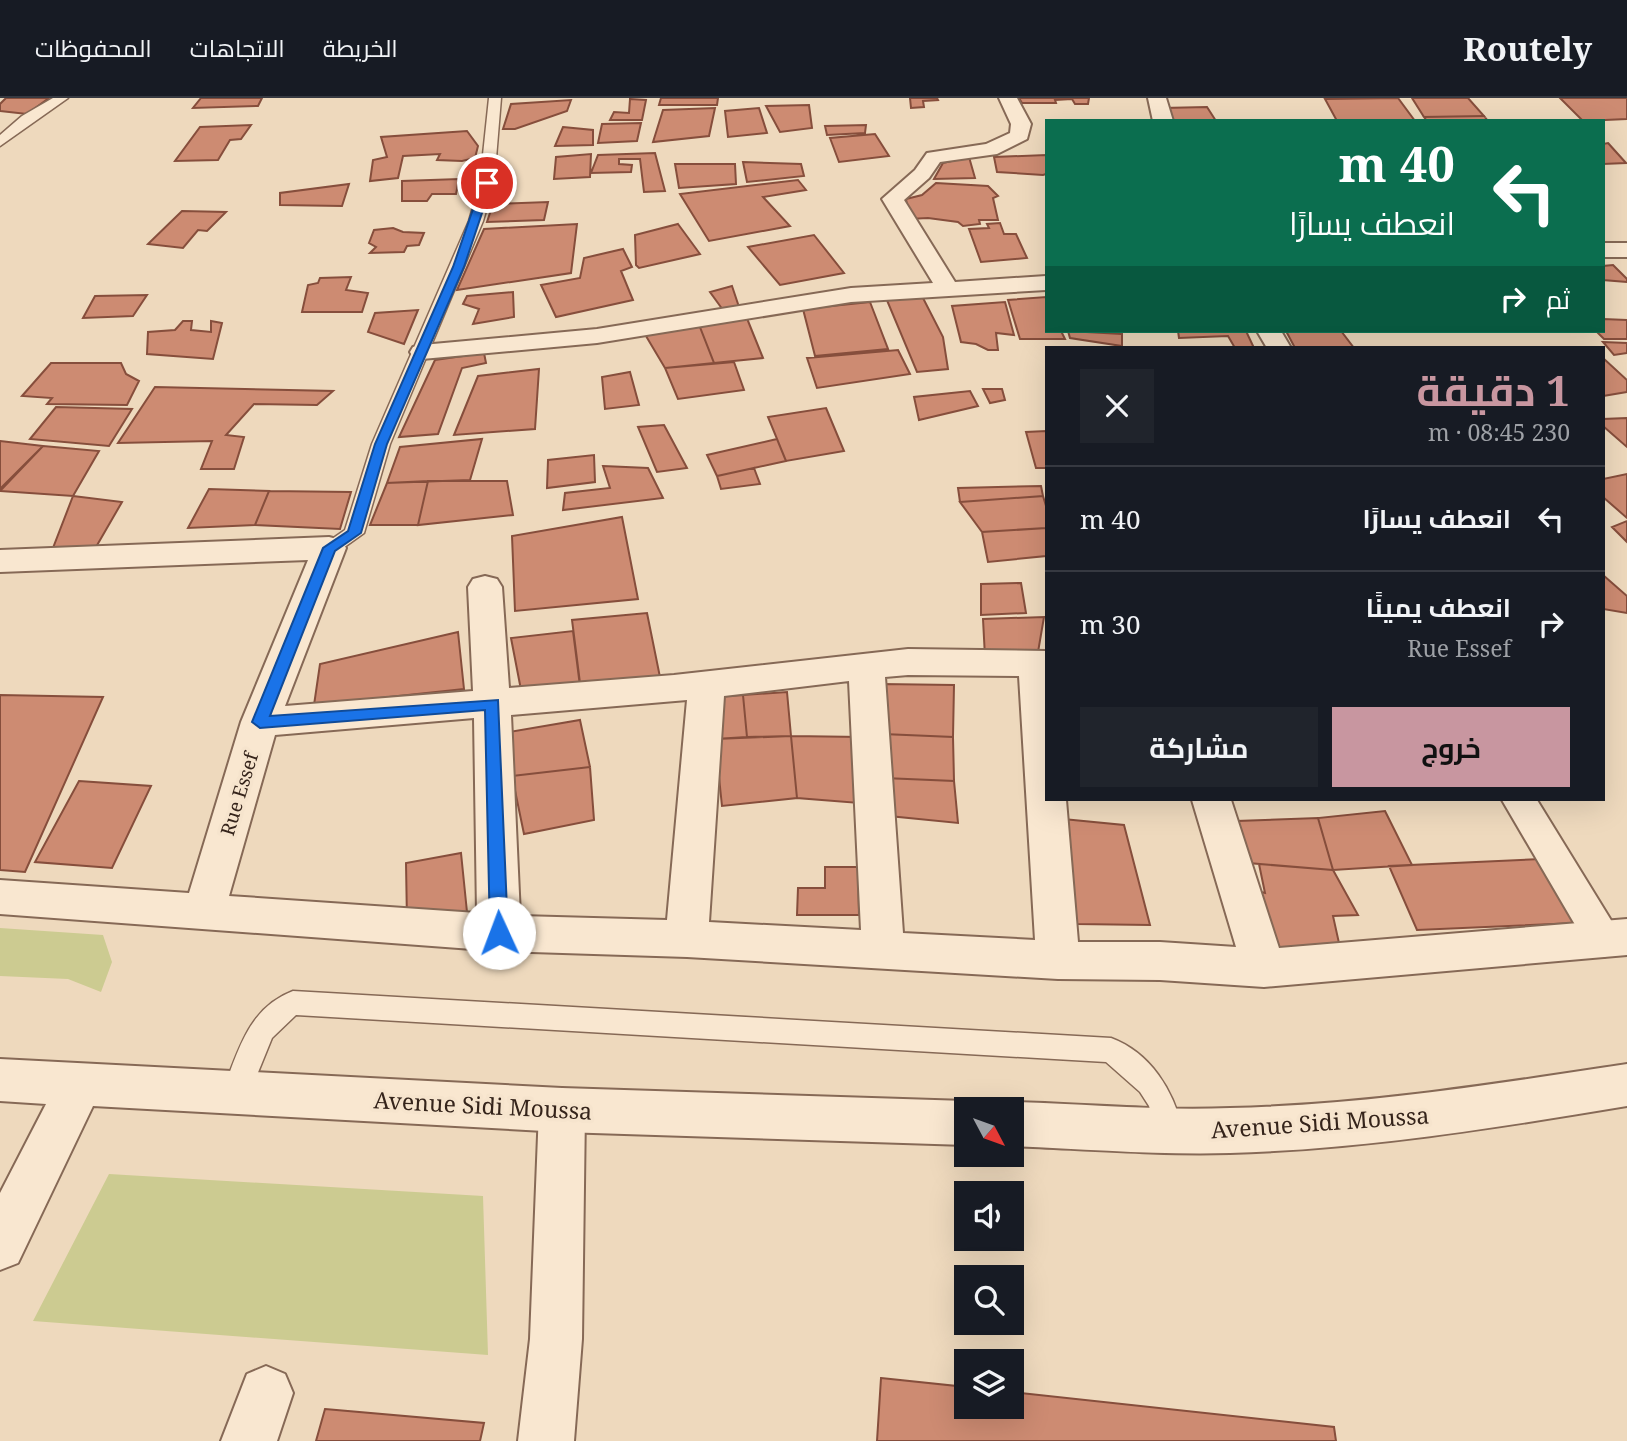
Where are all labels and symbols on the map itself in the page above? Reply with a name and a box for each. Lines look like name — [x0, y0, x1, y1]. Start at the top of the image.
pin — [457, 153, 517, 213]
street label: Rue Essef — [214, 747, 265, 839]
position arrow — [462, 896, 536, 970]
street label: Avenue Sidi Moussa — [373, 1083, 593, 1127]
north arrow — [954, 1097, 1024, 1167]
street label: Avenue Sidi Moussa — [1210, 1098, 1430, 1146]

